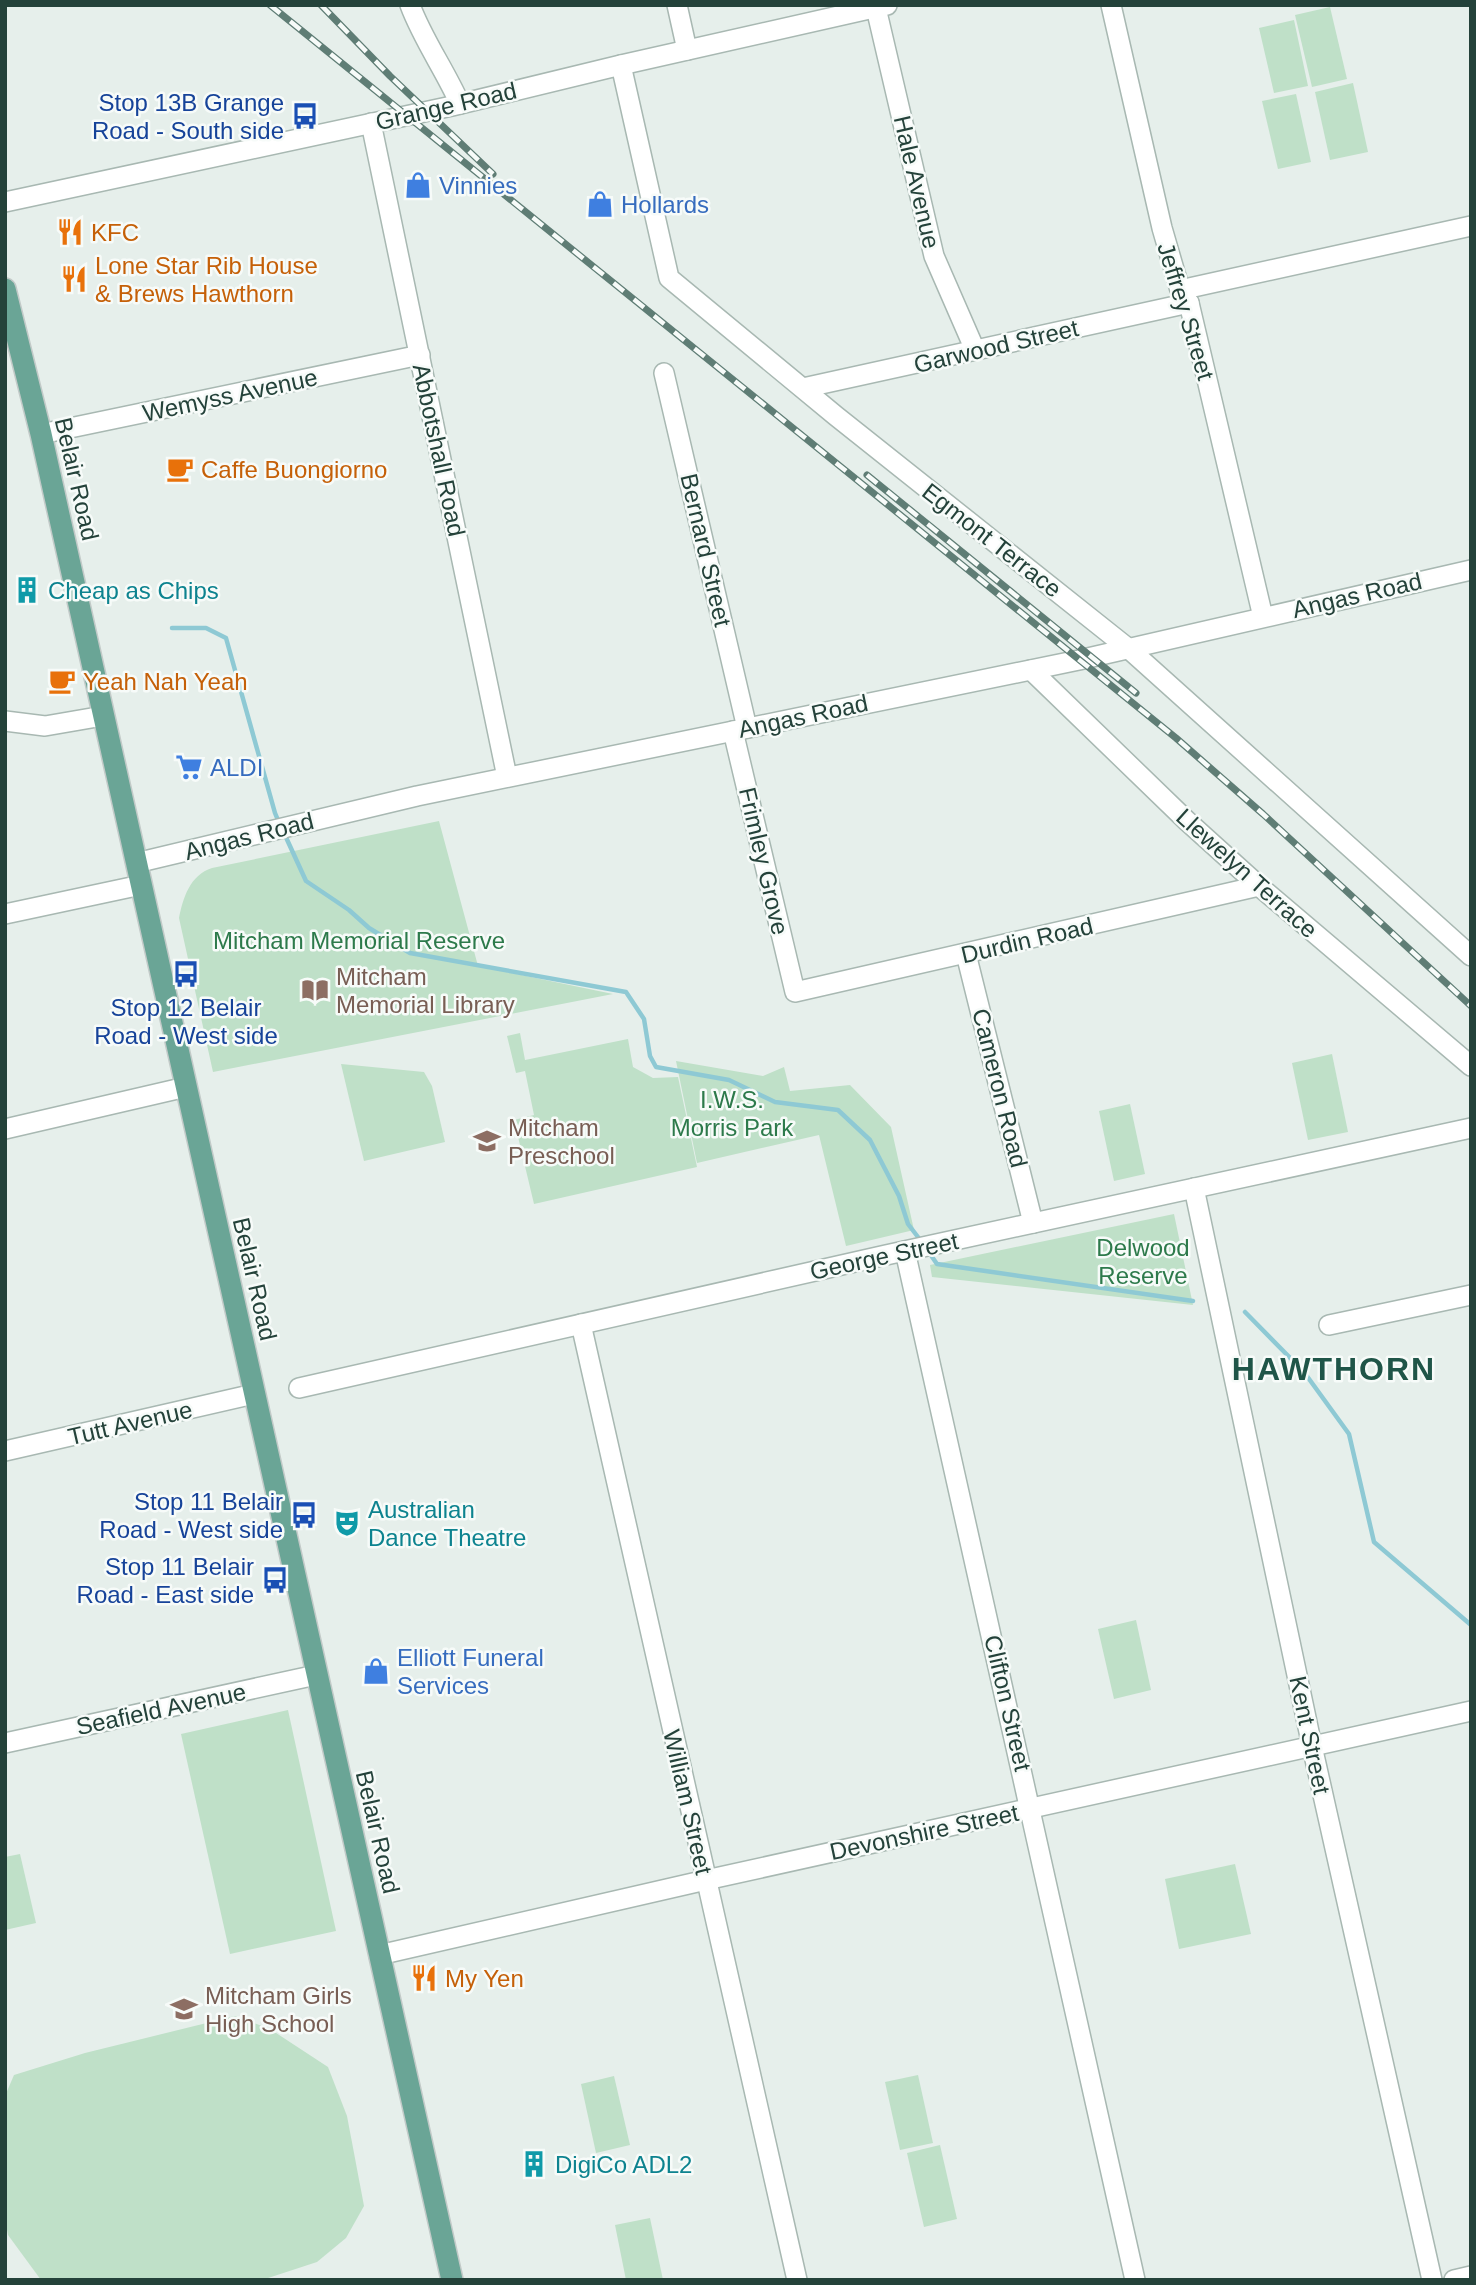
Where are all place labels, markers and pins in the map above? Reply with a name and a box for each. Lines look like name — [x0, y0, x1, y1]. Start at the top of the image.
place label: Stop 13B Grange Road - South side — [92, 89, 284, 144]
bus stop icon: Stop 13B Grange Road - South side — [290, 101, 320, 131]
shop icon: Vinnies — [403, 170, 433, 200]
place label: Vinnies — [439, 172, 517, 199]
shop icon: Hollards — [585, 189, 615, 219]
place label: Hollards — [621, 191, 709, 218]
restaurant icon: KFC — [55, 217, 85, 247]
place label: KFC — [91, 219, 139, 246]
place label: Lone Star Rib House & Brews Hawthorn — [95, 252, 318, 307]
restaurant icon: Lone Star Rib House & Brews Hawthorn — [59, 264, 89, 294]
cafe icon: Caffe Buongiorno — [165, 454, 195, 484]
place label: Caffe Buongiorno — [201, 456, 387, 483]
building icon: Cheap as Chips — [12, 575, 42, 605]
place label: Cheap as Chips — [48, 577, 219, 604]
cafe icon: Yeah Nah Yeah — [47, 666, 77, 696]
place label: Yeah Nah Yeah — [83, 668, 248, 695]
supermarket icon: ALDI — [174, 752, 204, 782]
place label: ALDI — [210, 754, 263, 781]
bus stop icon: Stop 12 Belair Road - West side — [171, 959, 201, 989]
place label: Mitcham Memorial Library — [336, 963, 515, 1018]
library icon: Mitcham Memorial Library — [300, 975, 330, 1005]
place label: Stop 12 Belair Road - West side — [94, 994, 278, 1049]
place label: Mitcham Preschool — [508, 1114, 615, 1169]
school or university icon: Mitcham Preschool — [472, 1126, 502, 1156]
place label: Stop 11 Belair Road - West side — [99, 1488, 283, 1543]
place label: Australian Dance Theatre — [368, 1496, 526, 1551]
bus stop icon: Stop 11 Belair Road - West side — [289, 1500, 319, 1530]
theatre icon: Australian Dance Theatre — [332, 1508, 362, 1538]
place label: Stop 11 Belair Road - East side — [77, 1553, 254, 1608]
bus stop icon: Stop 11 Belair Road - East side — [260, 1565, 290, 1595]
place label: Elliott Funeral Services — [397, 1644, 544, 1699]
shop icon: Elliott Funeral Services — [361, 1656, 391, 1686]
restaurant icon: My Yen — [409, 1963, 439, 1993]
place label: My Yen — [445, 1965, 524, 1992]
place label: Mitcham Girls High School — [205, 1982, 352, 2037]
school or university icon: Mitcham Girls High School — [169, 1994, 199, 2024]
building icon: DigiCo ADL2 — [519, 2149, 549, 2179]
place label: DigiCo ADL2 — [555, 2151, 692, 2178]

